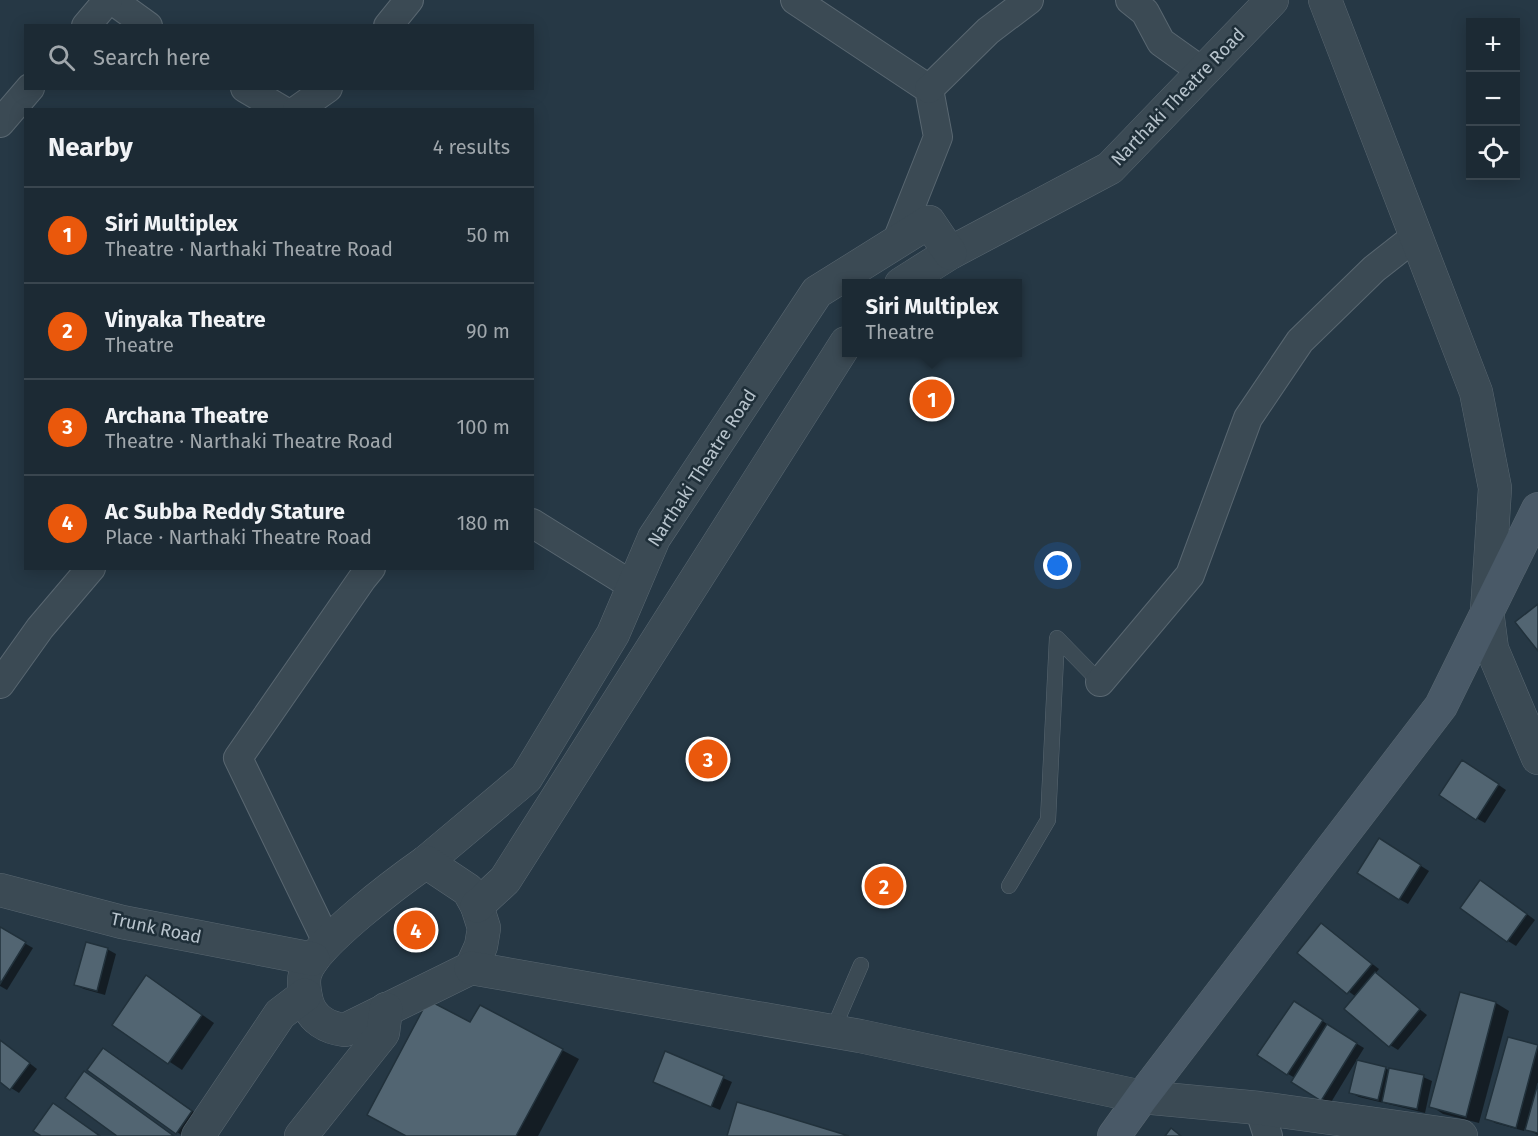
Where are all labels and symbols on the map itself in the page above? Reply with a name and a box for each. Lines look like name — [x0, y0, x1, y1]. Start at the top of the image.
street label: Narthaki Theatre Road — [1106, 23, 1250, 171]
pin: 1 — [912, 376, 952, 422]
street label: Narthaki Theatre Road — [643, 385, 761, 551]
your location — [1043, 551, 1072, 580]
pin: 3 — [688, 736, 728, 782]
pin: 2 — [864, 864, 904, 908]
street label: Trunk Road — [109, 908, 203, 948]
pin: 4 — [396, 908, 436, 952]

